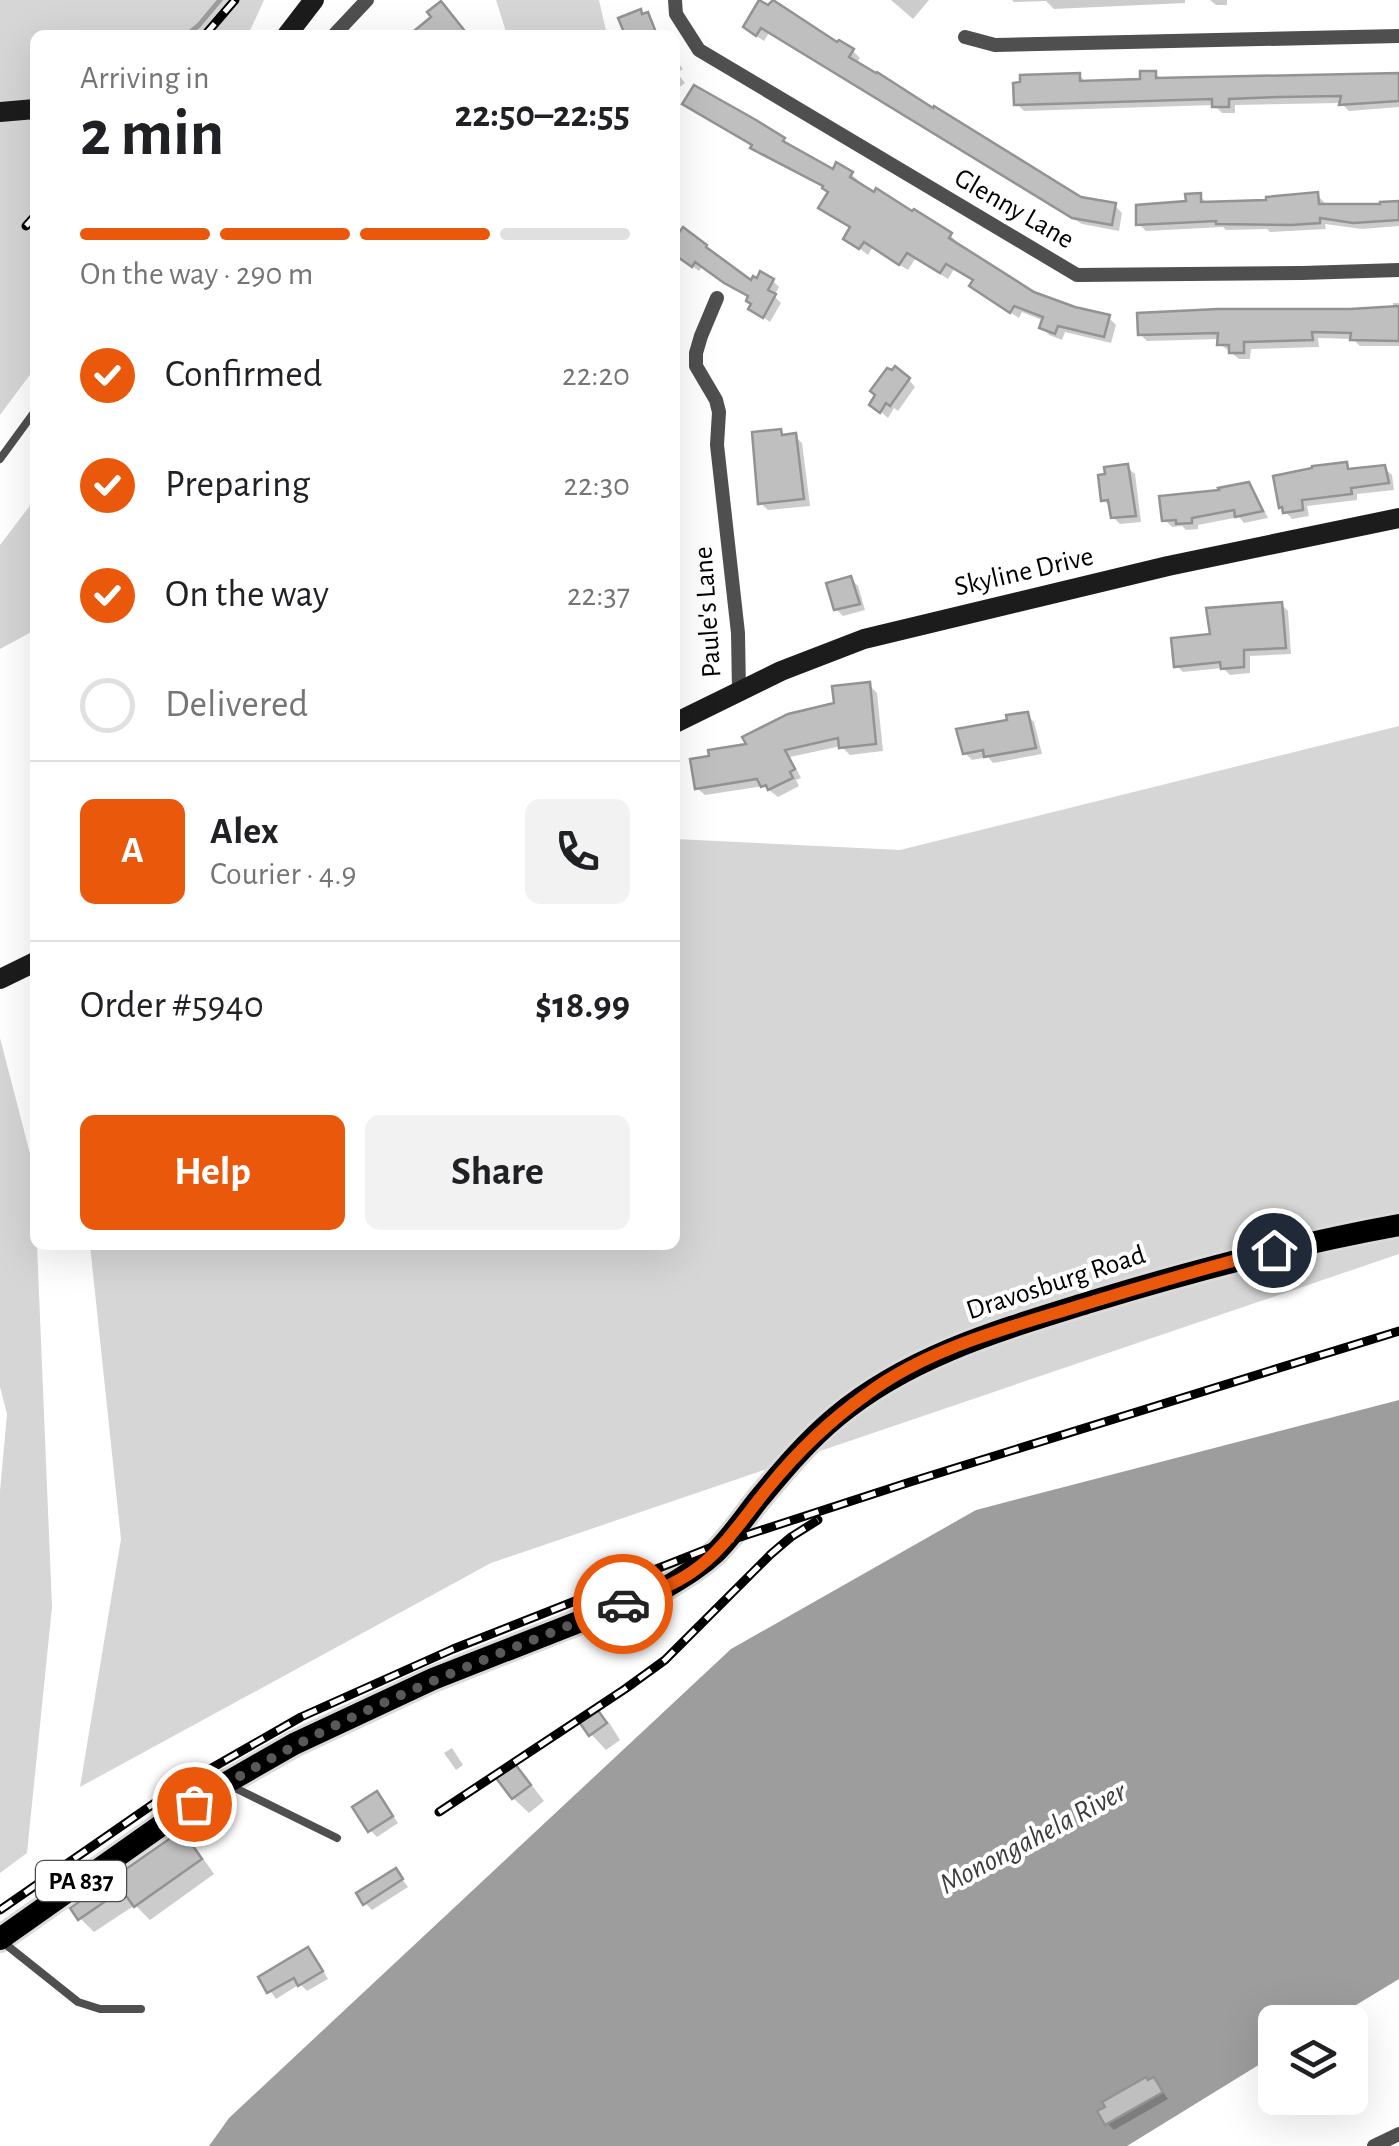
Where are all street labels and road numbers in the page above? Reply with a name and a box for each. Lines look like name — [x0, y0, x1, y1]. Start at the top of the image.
street label: Glenny Lane — [950, 164, 1078, 254]
street label: Skyline Drive — [952, 542, 1096, 602]
street label: Paule's Lane — [689, 545, 727, 679]
street label: Dravosburg Road — [963, 1241, 1149, 1325]
road number: PA 837 — [36, 1861, 126, 1901]

